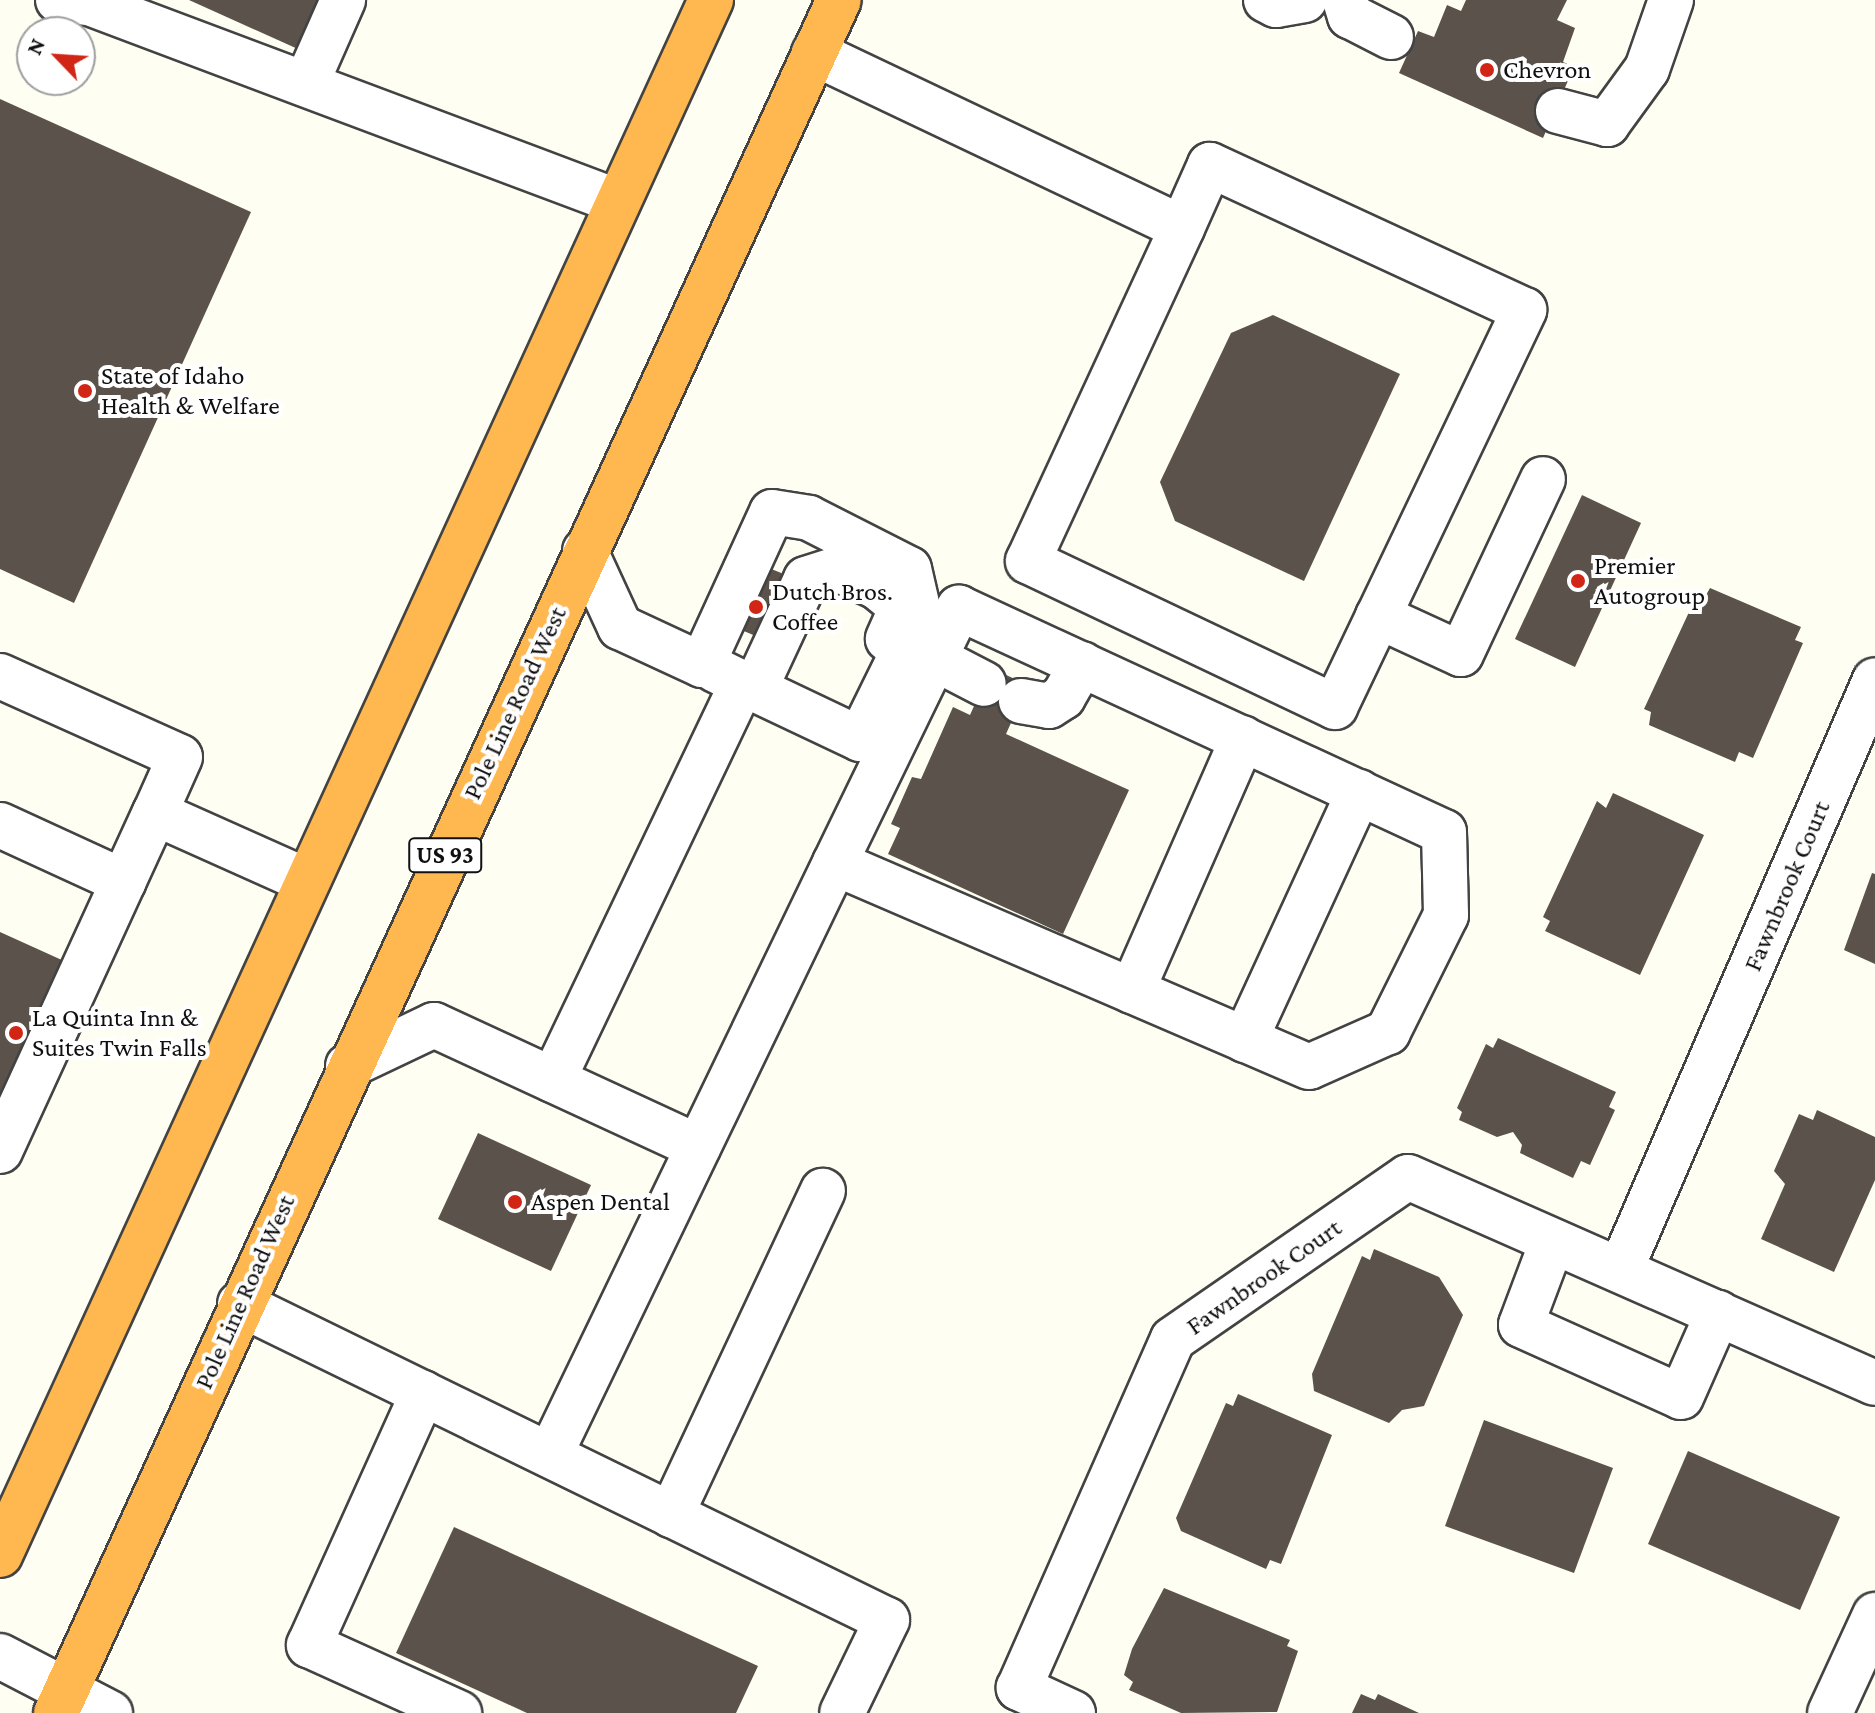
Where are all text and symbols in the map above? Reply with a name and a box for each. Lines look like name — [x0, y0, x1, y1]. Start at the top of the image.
north arrow — [16, 16, 96, 96]
text: N — [21, 34, 50, 59]
place label: Chevron — [1503, 54, 1591, 86]
marker: Chevron — [1478, 61, 1496, 79]
place label: State of Idaho Health & Welfare — [101, 360, 280, 422]
marker: State of Idaho Health & Welfare — [76, 382, 94, 400]
place label: Premier Autogroup — [1594, 550, 1705, 612]
marker: Premier Autogroup — [1569, 572, 1587, 590]
place label: Dutch Bros. Coffee — [772, 576, 893, 638]
marker: Dutch Bros. Coffee — [747, 598, 765, 616]
street label: Pole Line Road West — [457, 602, 573, 804]
street label: Fawnbrook Court — [1737, 796, 1837, 976]
road number: US 93 — [407, 835, 483, 875]
place label: La Quinta Inn & Suites Twin Falls — [32, 1002, 207, 1064]
marker: La Quinta Inn & Suites Twin Falls — [7, 1024, 25, 1042]
place label: Aspen Dental — [531, 1186, 670, 1218]
street label: Pole Line Road West — [188, 1190, 302, 1394]
marker: Aspen Dental — [506, 1193, 524, 1211]
street label: Fawnbrook Court — [1180, 1212, 1348, 1342]

